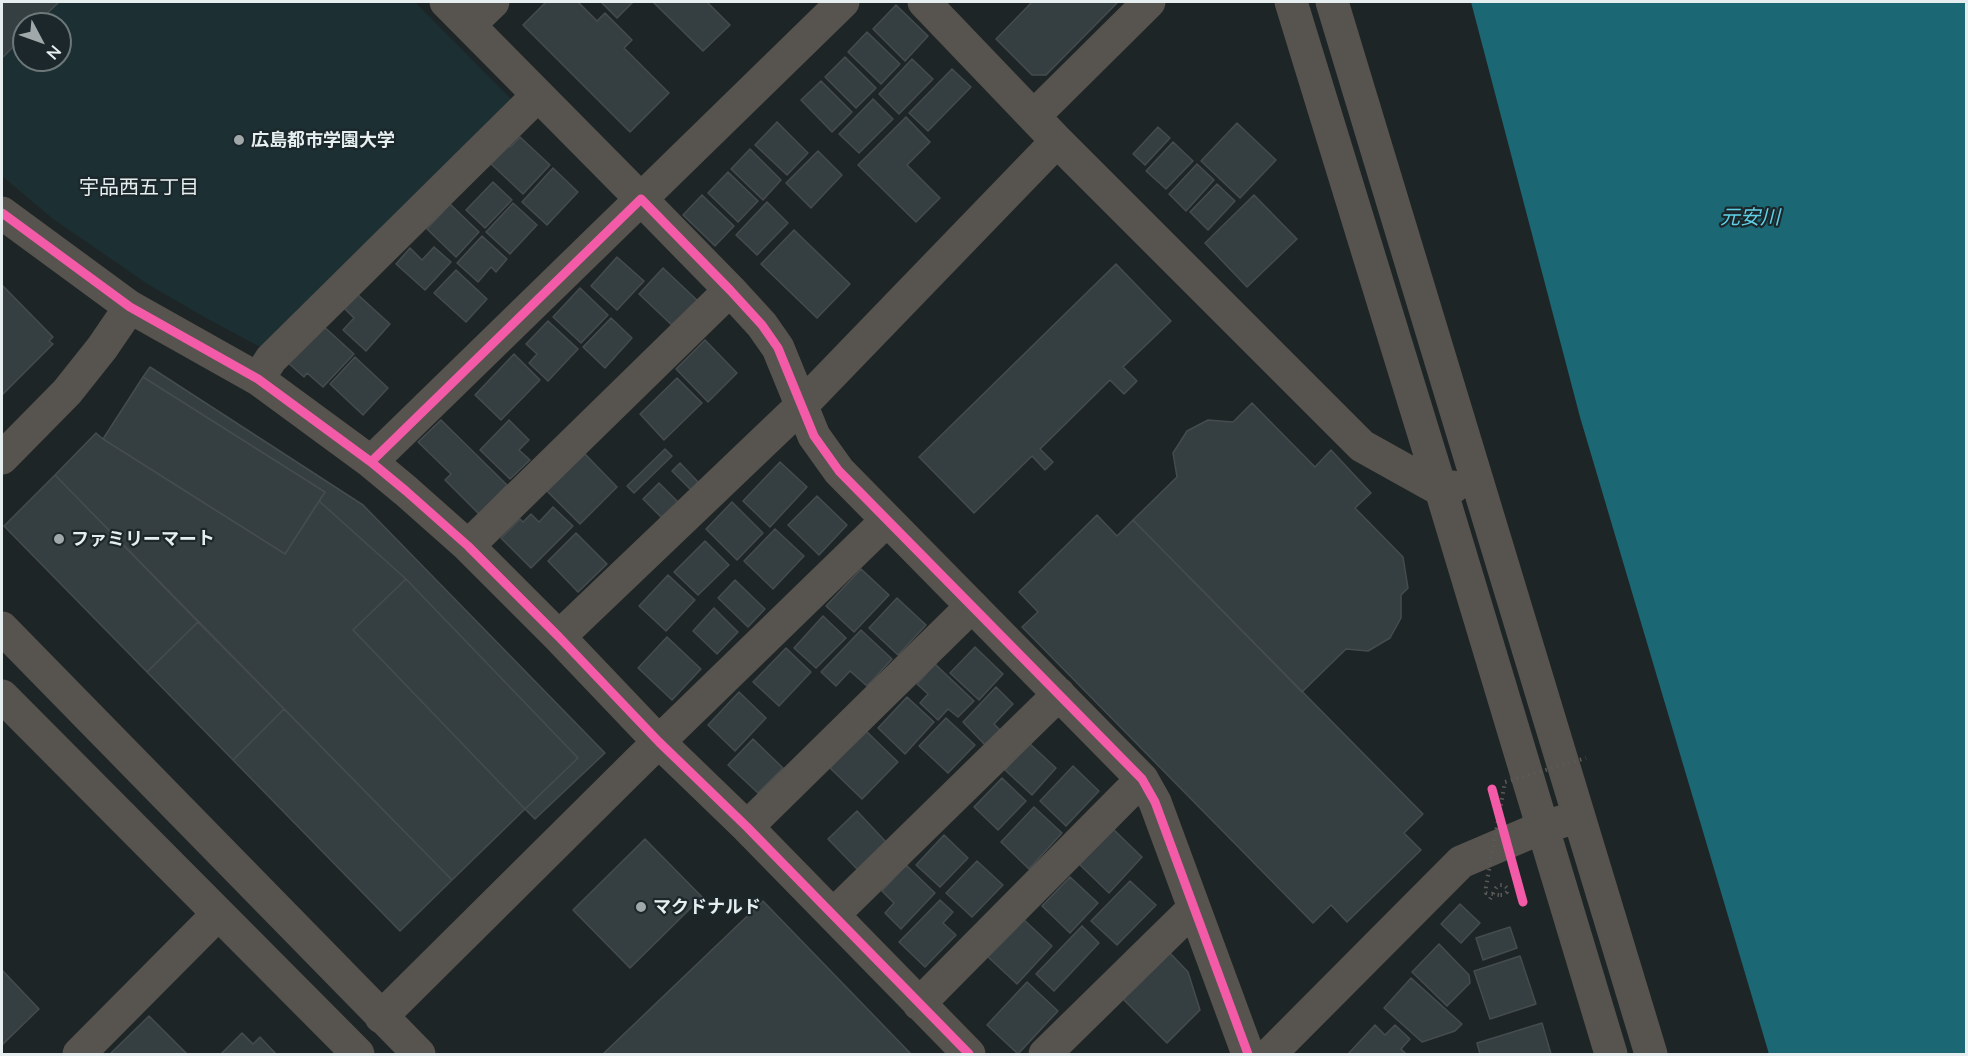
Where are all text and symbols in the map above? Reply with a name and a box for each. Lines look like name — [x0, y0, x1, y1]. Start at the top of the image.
north arrow — [12, 12, 72, 72]
text: N — [43, 42, 66, 64]
place label: 広島都市学園大学 — [251, 129, 395, 151]
marker: 広島都市学園大学 — [232, 133, 246, 147]
district label: 宇品西五丁目 — [79, 176, 199, 200]
water label: 元安川 — [1720, 206, 1780, 230]
place label: ファミリーマート — [71, 528, 215, 550]
marker: ファミリーマート — [52, 532, 66, 546]
place label: マクドナルド — [653, 896, 761, 918]
marker: マクドナルド — [634, 900, 648, 914]

